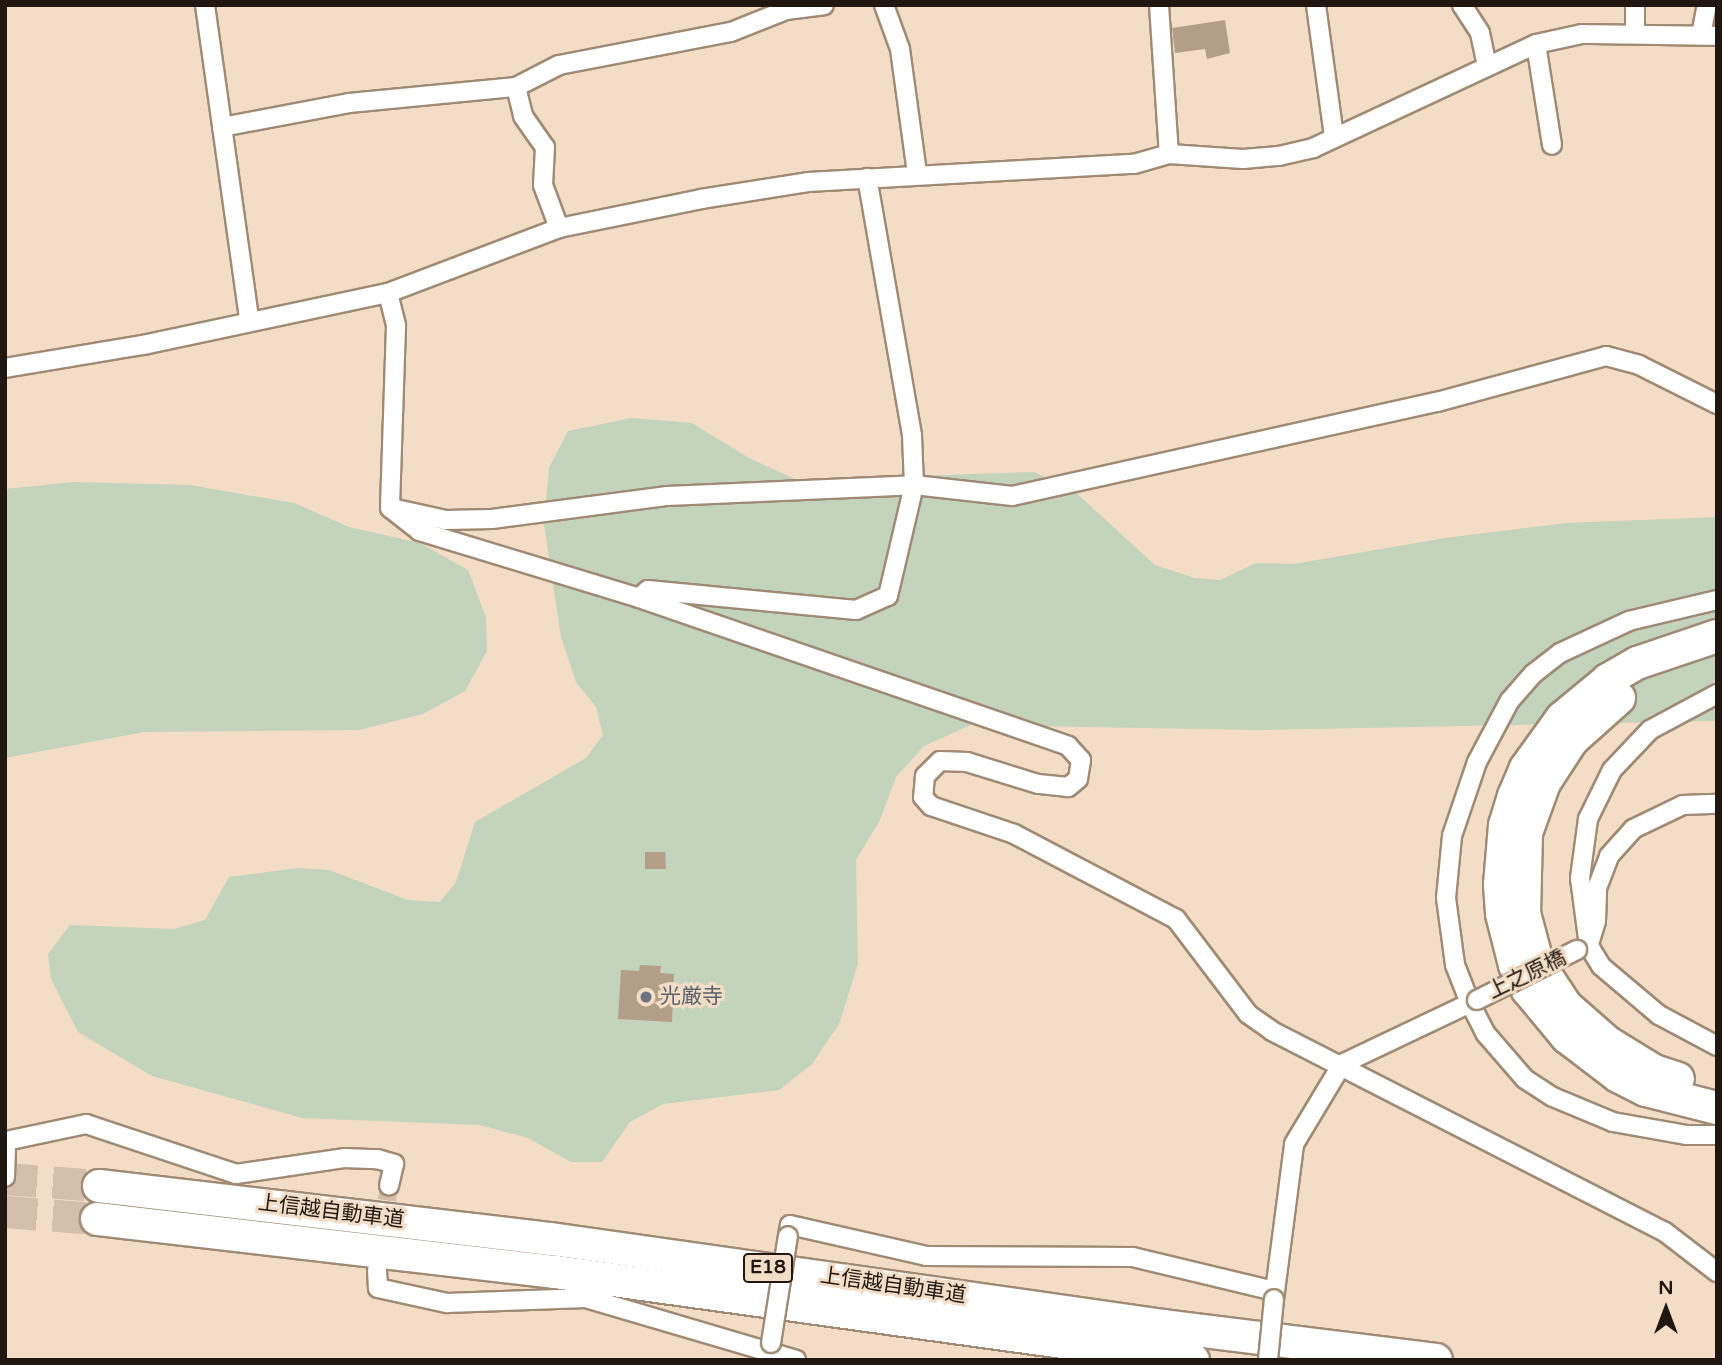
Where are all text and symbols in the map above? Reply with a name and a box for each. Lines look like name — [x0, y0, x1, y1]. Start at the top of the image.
street label: 上之原橋 — [1484, 945, 1570, 1005]
place label: 光厳寺 — [660, 984, 723, 1010]
marker: 光厳寺 — [638, 989, 654, 1005]
street label: 上信越自動車道 — [257, 1191, 405, 1233]
road number: E18 — [742, 1252, 794, 1284]
street label: 上信越自動車道 — [818, 1263, 968, 1309]
north arrow — [1631, 1274, 1701, 1344]
text: N — [1658, 1277, 1674, 1299]

